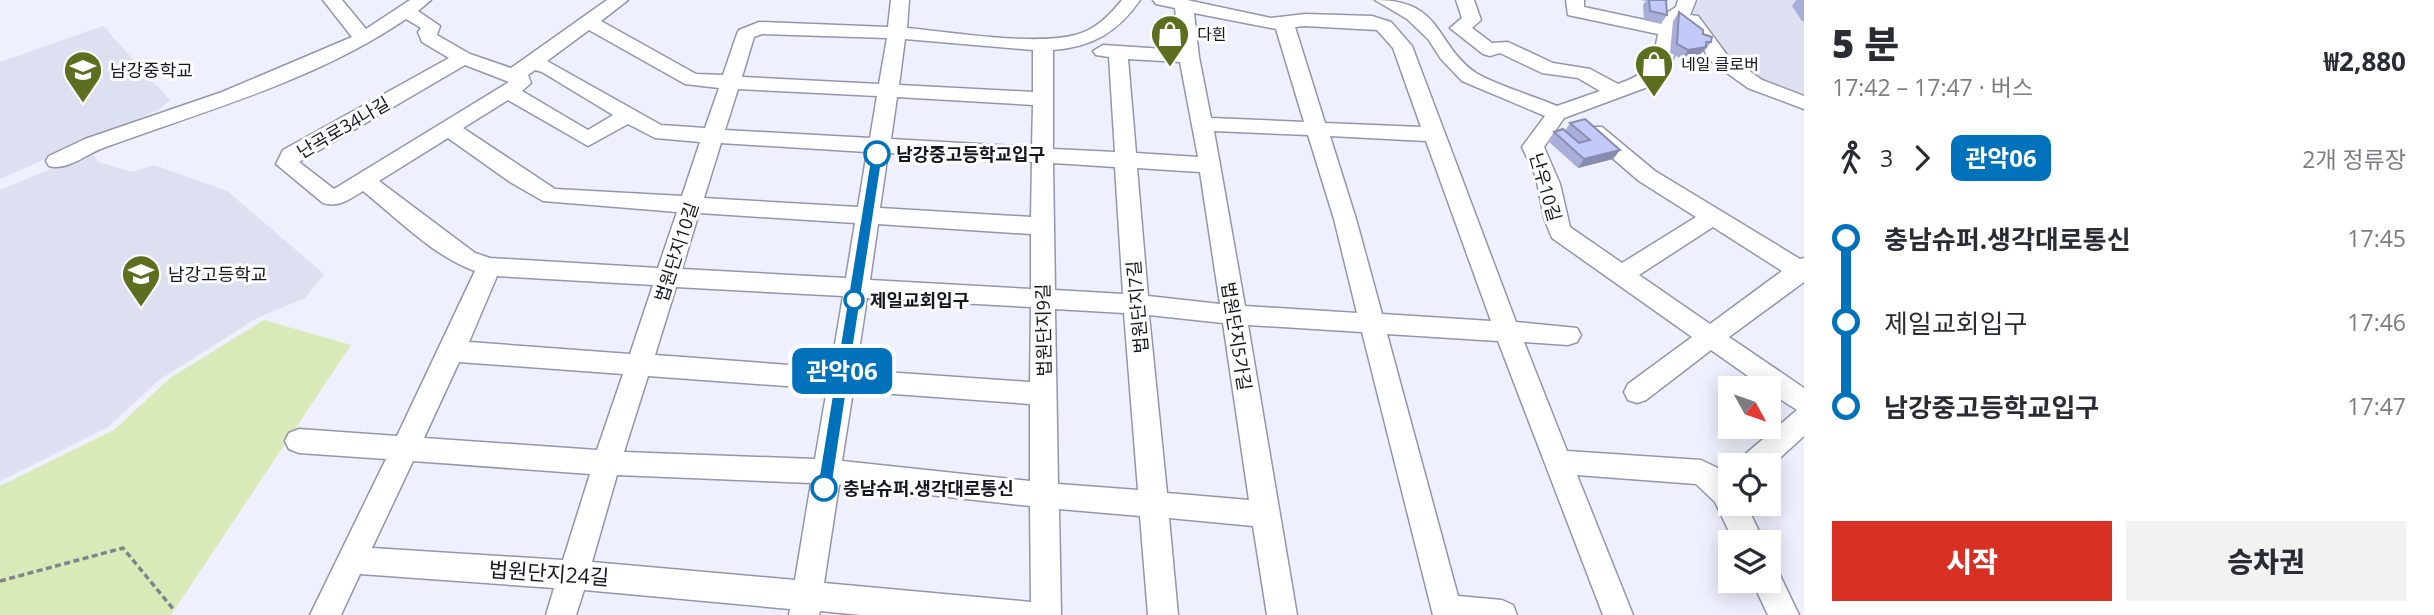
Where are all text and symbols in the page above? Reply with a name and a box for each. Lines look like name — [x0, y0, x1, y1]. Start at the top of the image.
shop icon: 다흰 — [1149, 13, 1191, 68]
text: 5 분 — [1832, 17, 1899, 69]
place label: 다흰 — [1197, 23, 1226, 45]
shop icon: 네일 클로버 — [1633, 43, 1675, 98]
text: ₩2,880 — [2324, 43, 2406, 79]
school or university icon: 남강중학교 — [62, 49, 104, 104]
place label: 네일 클로버 — [1681, 53, 1759, 75]
place label: 남강중학교 — [110, 58, 193, 82]
text: 17:42 – 17:47 · 버스 — [1832, 71, 2033, 103]
street label: 난곡로34나길 — [292, 91, 394, 163]
icon: walk — [1832, 139, 1870, 177]
icon: forward — [1903, 139, 1941, 177]
marker: 남강중고등학교입구 — [864, 141, 890, 167]
text: 관악06 — [1965, 141, 2037, 174]
place label: 남강중고등학교입구 — [896, 142, 1045, 166]
text: 3 — [1880, 142, 1893, 174]
text: 2개 정류장 — [2302, 143, 2406, 175]
street label: 난우10길 — [1525, 150, 1567, 224]
street label: 법원단지10길 — [649, 199, 703, 305]
text: 충남슈퍼.생각대로통신 — [1884, 221, 2131, 257]
text: 17:45 — [2347, 222, 2406, 254]
school or university icon: 남강고등학교 — [120, 253, 162, 308]
street label: 법원단지7길 — [1121, 260, 1153, 354]
place label: 남강고등학교 — [168, 262, 267, 286]
street label: 법원단지5가길 — [1217, 280, 1257, 392]
street label: 법원단지9길 — [1030, 283, 1056, 377]
place label: 제일교회입구 — [870, 288, 969, 312]
marker: 제일교회입구 — [844, 290, 864, 310]
text: 제일교회입구 — [1884, 305, 2028, 341]
text: 17:46 — [2347, 306, 2406, 338]
line badge: 관악06 — [793, 348, 891, 394]
text: 관악06 — [806, 354, 878, 387]
north arrow — [1718, 376, 1782, 439]
map controls — [1718, 376, 1781, 593]
text: 남강중고등학교입구 — [1884, 389, 2099, 425]
text: 17:47 — [2347, 390, 2406, 422]
button: locate — [1718, 453, 1781, 516]
marker: 충남슈퍼.생각대로통신 — [811, 475, 837, 501]
place label: 충남슈퍼.생각대로통신 — [843, 476, 1014, 500]
button: 시작 — [1832, 521, 2112, 601]
button: 승차권 — [2126, 521, 2406, 601]
button: layers — [1718, 530, 1781, 593]
street label: 법원단지24길 — [488, 555, 610, 591]

